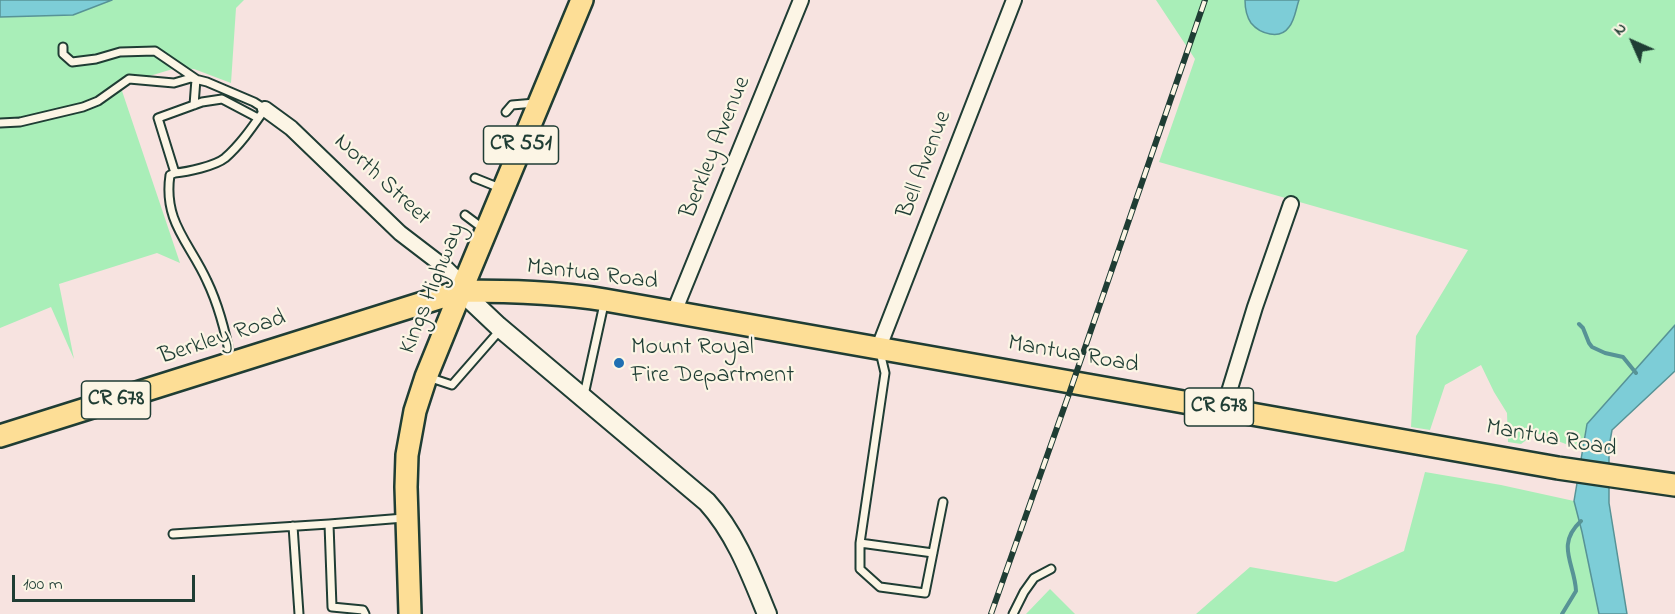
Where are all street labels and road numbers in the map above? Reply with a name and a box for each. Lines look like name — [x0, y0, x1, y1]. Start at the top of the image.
street label: Berkley Avenue — [675, 73, 759, 223]
street label: Bell Avenue — [892, 107, 960, 223]
road number: CR 551 — [484, 126, 558, 164]
street label: North Street — [327, 129, 435, 233]
street label: Kings Highway — [395, 219, 473, 359]
street label: Mantua Road — [525, 254, 659, 298]
street label: Berkley Road — [156, 305, 290, 373]
street label: Mantua Road — [1005, 330, 1141, 382]
road number: CR 678 — [82, 381, 150, 419]
road number: CR 678 — [1184, 388, 1254, 426]
street label: Mantua Road — [1483, 414, 1619, 466]

